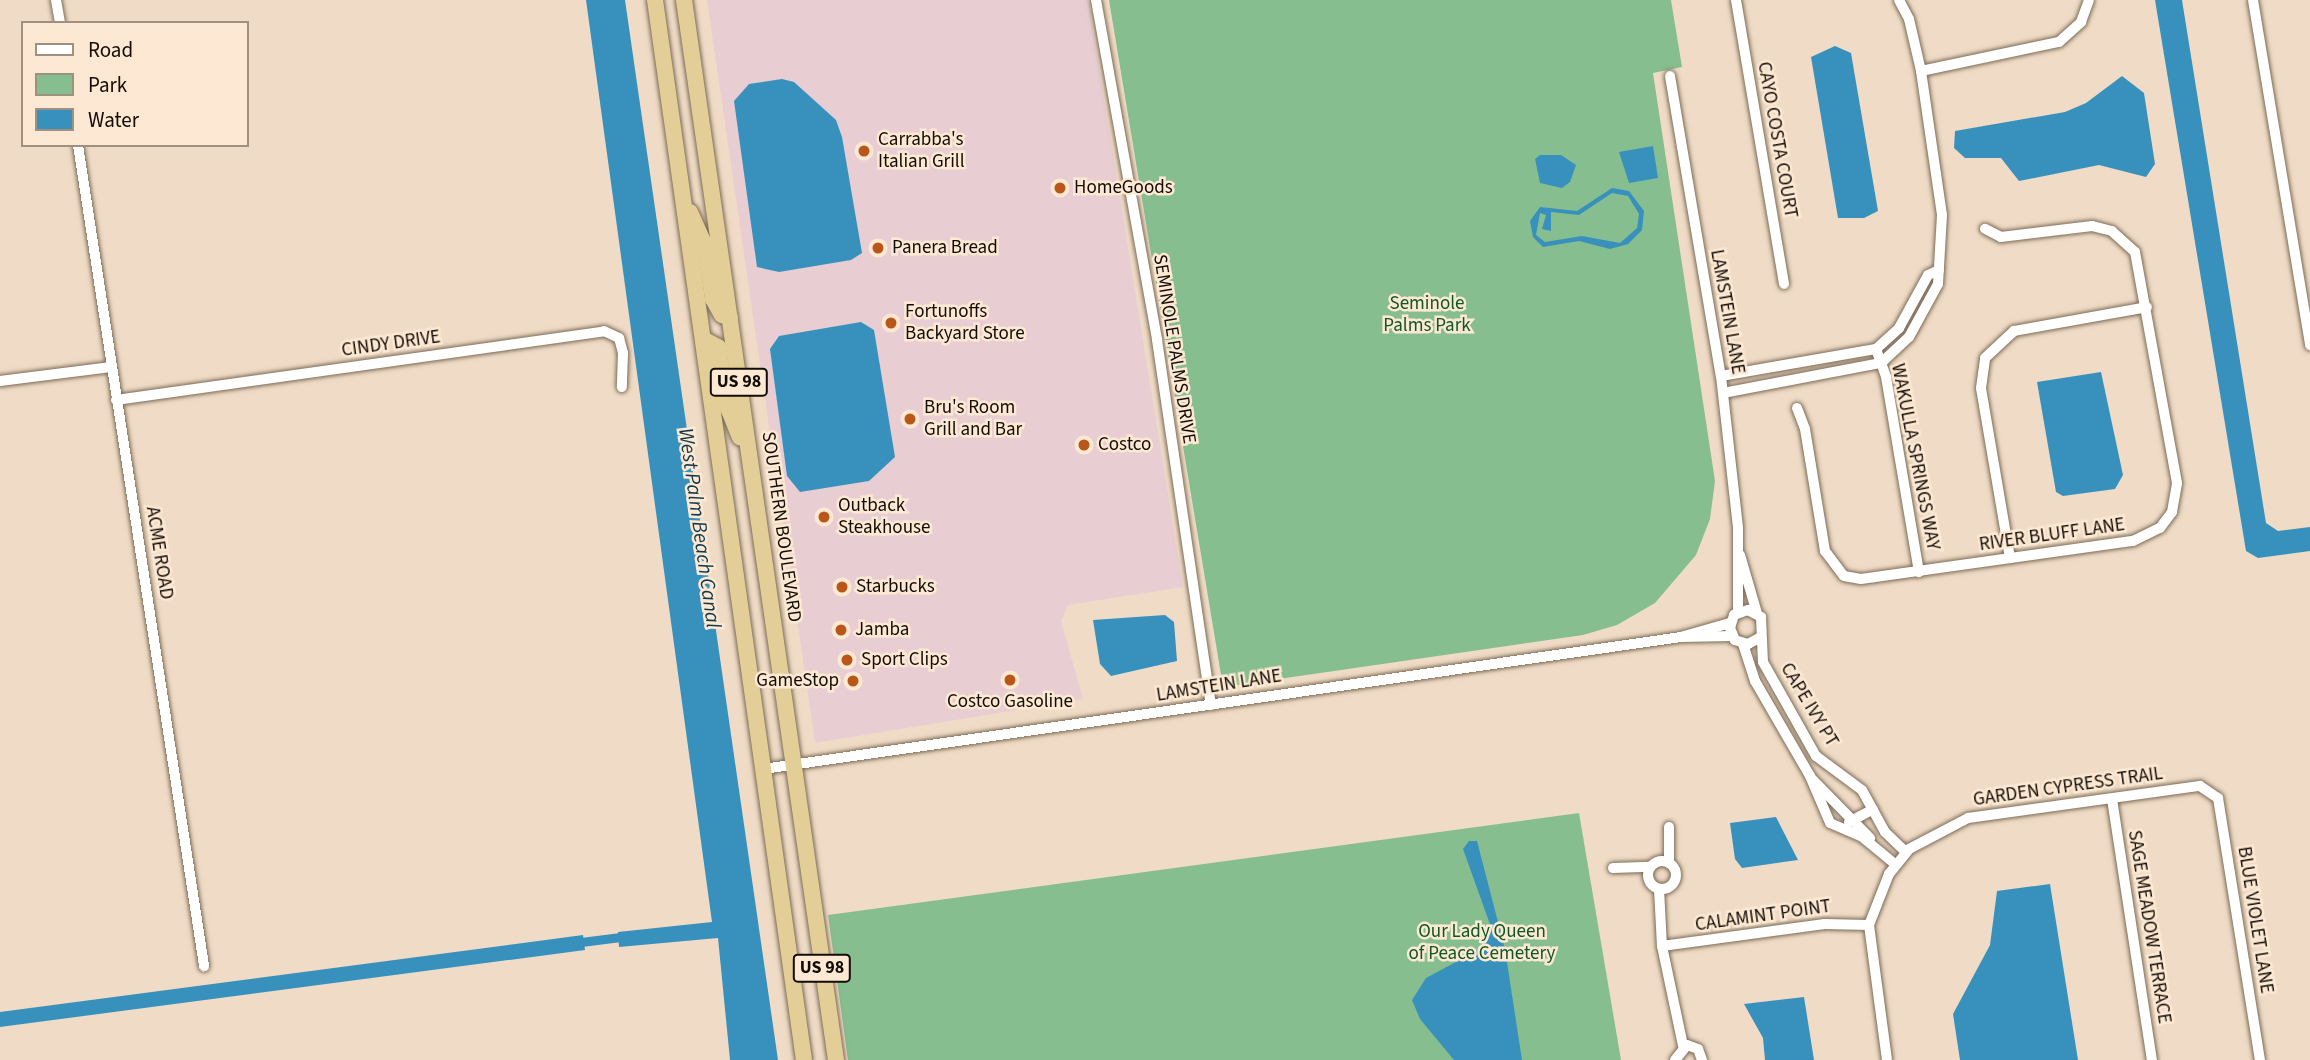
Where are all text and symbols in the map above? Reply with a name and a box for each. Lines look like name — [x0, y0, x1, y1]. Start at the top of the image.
legend — [21, 21, 248, 147]
text: Road — [88, 35, 133, 65]
street label: CAYO COSTA COURT — [1752, 60, 1802, 220]
text: Park — [88, 70, 127, 100]
text: Water — [88, 105, 139, 135]
place label: Carrabba's Italian Grill — [878, 129, 965, 173]
marker: Carrabba's Italian Grill — [856, 143, 872, 159]
place label: HomeGoods — [1074, 177, 1173, 199]
marker: HomeGoods — [1052, 180, 1068, 196]
place label: Panera Bread — [892, 237, 998, 259]
marker: Panera Bread — [870, 240, 886, 256]
street label: LAMSTEIN LANE — [1705, 248, 1749, 376]
street label: SEMINOLE PALMS DRIVE — [1148, 253, 1200, 445]
park label: Seminole Palms Park — [1383, 293, 1471, 337]
place label: Fortunoffs Backyard Store — [905, 301, 1025, 345]
marker: Fortunoffs Backyard Store — [883, 315, 899, 331]
street label: CINDY DRIVE — [340, 326, 442, 362]
street label: WAKULLA SPRINGS WAY — [1886, 362, 1944, 552]
road number: US 98 — [709, 368, 769, 396]
place label: Bru's Room Grill and Bar — [924, 397, 1022, 441]
marker: Bru's Room Grill and Bar — [902, 411, 918, 427]
water label: West Palm Beach Canal — [673, 426, 727, 630]
street label: SOUTHERN BOULEVARD — [756, 430, 806, 624]
place label: Costco — [1098, 434, 1151, 456]
marker: Costco — [1076, 437, 1092, 453]
place label: Outback Steakhouse — [838, 495, 930, 539]
street label: ACME ROAD — [140, 505, 178, 601]
marker: Outback Steakhouse — [816, 509, 832, 525]
street label: RIVER BLUFF LANE — [1978, 513, 2126, 557]
place label: Starbucks — [856, 576, 935, 598]
marker: Starbucks — [834, 579, 850, 595]
place label: Jamba — [855, 619, 909, 641]
marker: Jamba — [833, 622, 849, 638]
place label: Sport Clips — [861, 649, 948, 671]
marker: Sport Clips — [839, 652, 855, 668]
street label: CAPE IVY PT — [1775, 659, 1843, 751]
street label: LAMSTEIN LANE — [1155, 665, 1283, 707]
place label: GameStop — [756, 670, 839, 692]
marker: Costco Gasoline — [1002, 672, 1018, 688]
marker: GameStop — [845, 673, 861, 689]
place label: Costco Gasoline — [947, 691, 1073, 713]
street label: GARDEN CYPRESS TRAIL — [1972, 762, 2164, 812]
street label: SAGE MEADOW TERRACE — [2122, 829, 2176, 1025]
street label: BLUE VIOLET LANE — [2232, 845, 2278, 995]
street label: CALAMINT POINT — [1694, 895, 1832, 937]
park label: Our Lady Queen of Peace Cemetery — [1409, 921, 1555, 965]
road number: US 98 — [792, 953, 852, 982]

